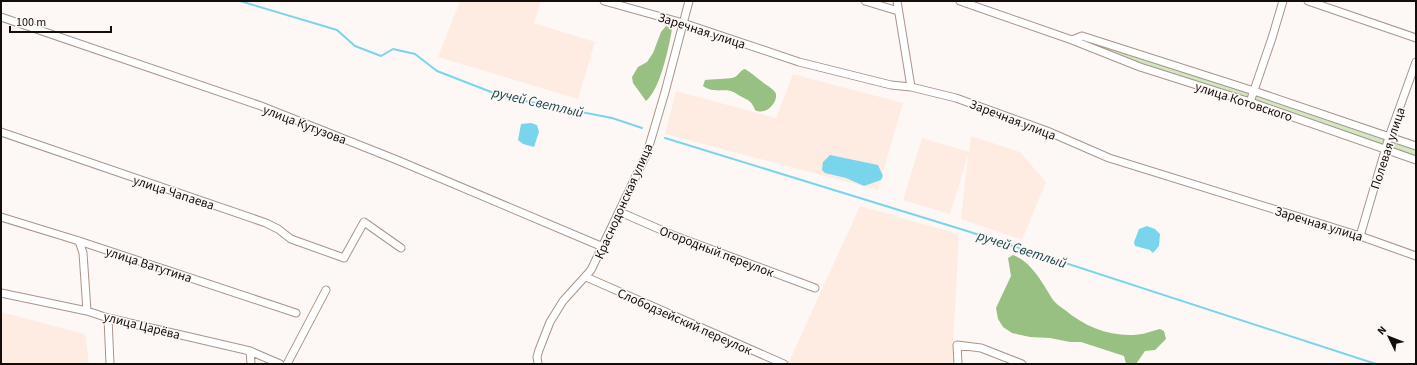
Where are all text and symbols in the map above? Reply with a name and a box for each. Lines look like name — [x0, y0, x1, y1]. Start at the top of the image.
scale bar — [10, 8, 111, 34]
street label: Заречная улица — [656, 8, 748, 54]
text: 100 m — [16, 14, 46, 31]
street label: улица Котовского — [1193, 78, 1295, 126]
water label: ручей Светлый — [489, 83, 585, 123]
street label: Заречная улица — [967, 95, 1058, 145]
street label: улица Кутузова — [260, 101, 349, 149]
street label: Полевая улица — [1366, 105, 1410, 192]
street label: Краснодонская улица — [590, 141, 658, 262]
street label: улица Чапаева — [131, 171, 217, 215]
street label: Заречная улица — [1272, 202, 1365, 246]
street label: Огородный переулок — [657, 222, 777, 282]
water label: ручей Светлый — [973, 226, 1069, 274]
street label: улица Ватутина — [103, 242, 194, 287]
street label: Слободзейский переулок — [614, 284, 755, 360]
street label: улица Царёва — [101, 308, 182, 344]
north arrow — [1369, 317, 1409, 357]
text: N — [1374, 323, 1390, 338]

